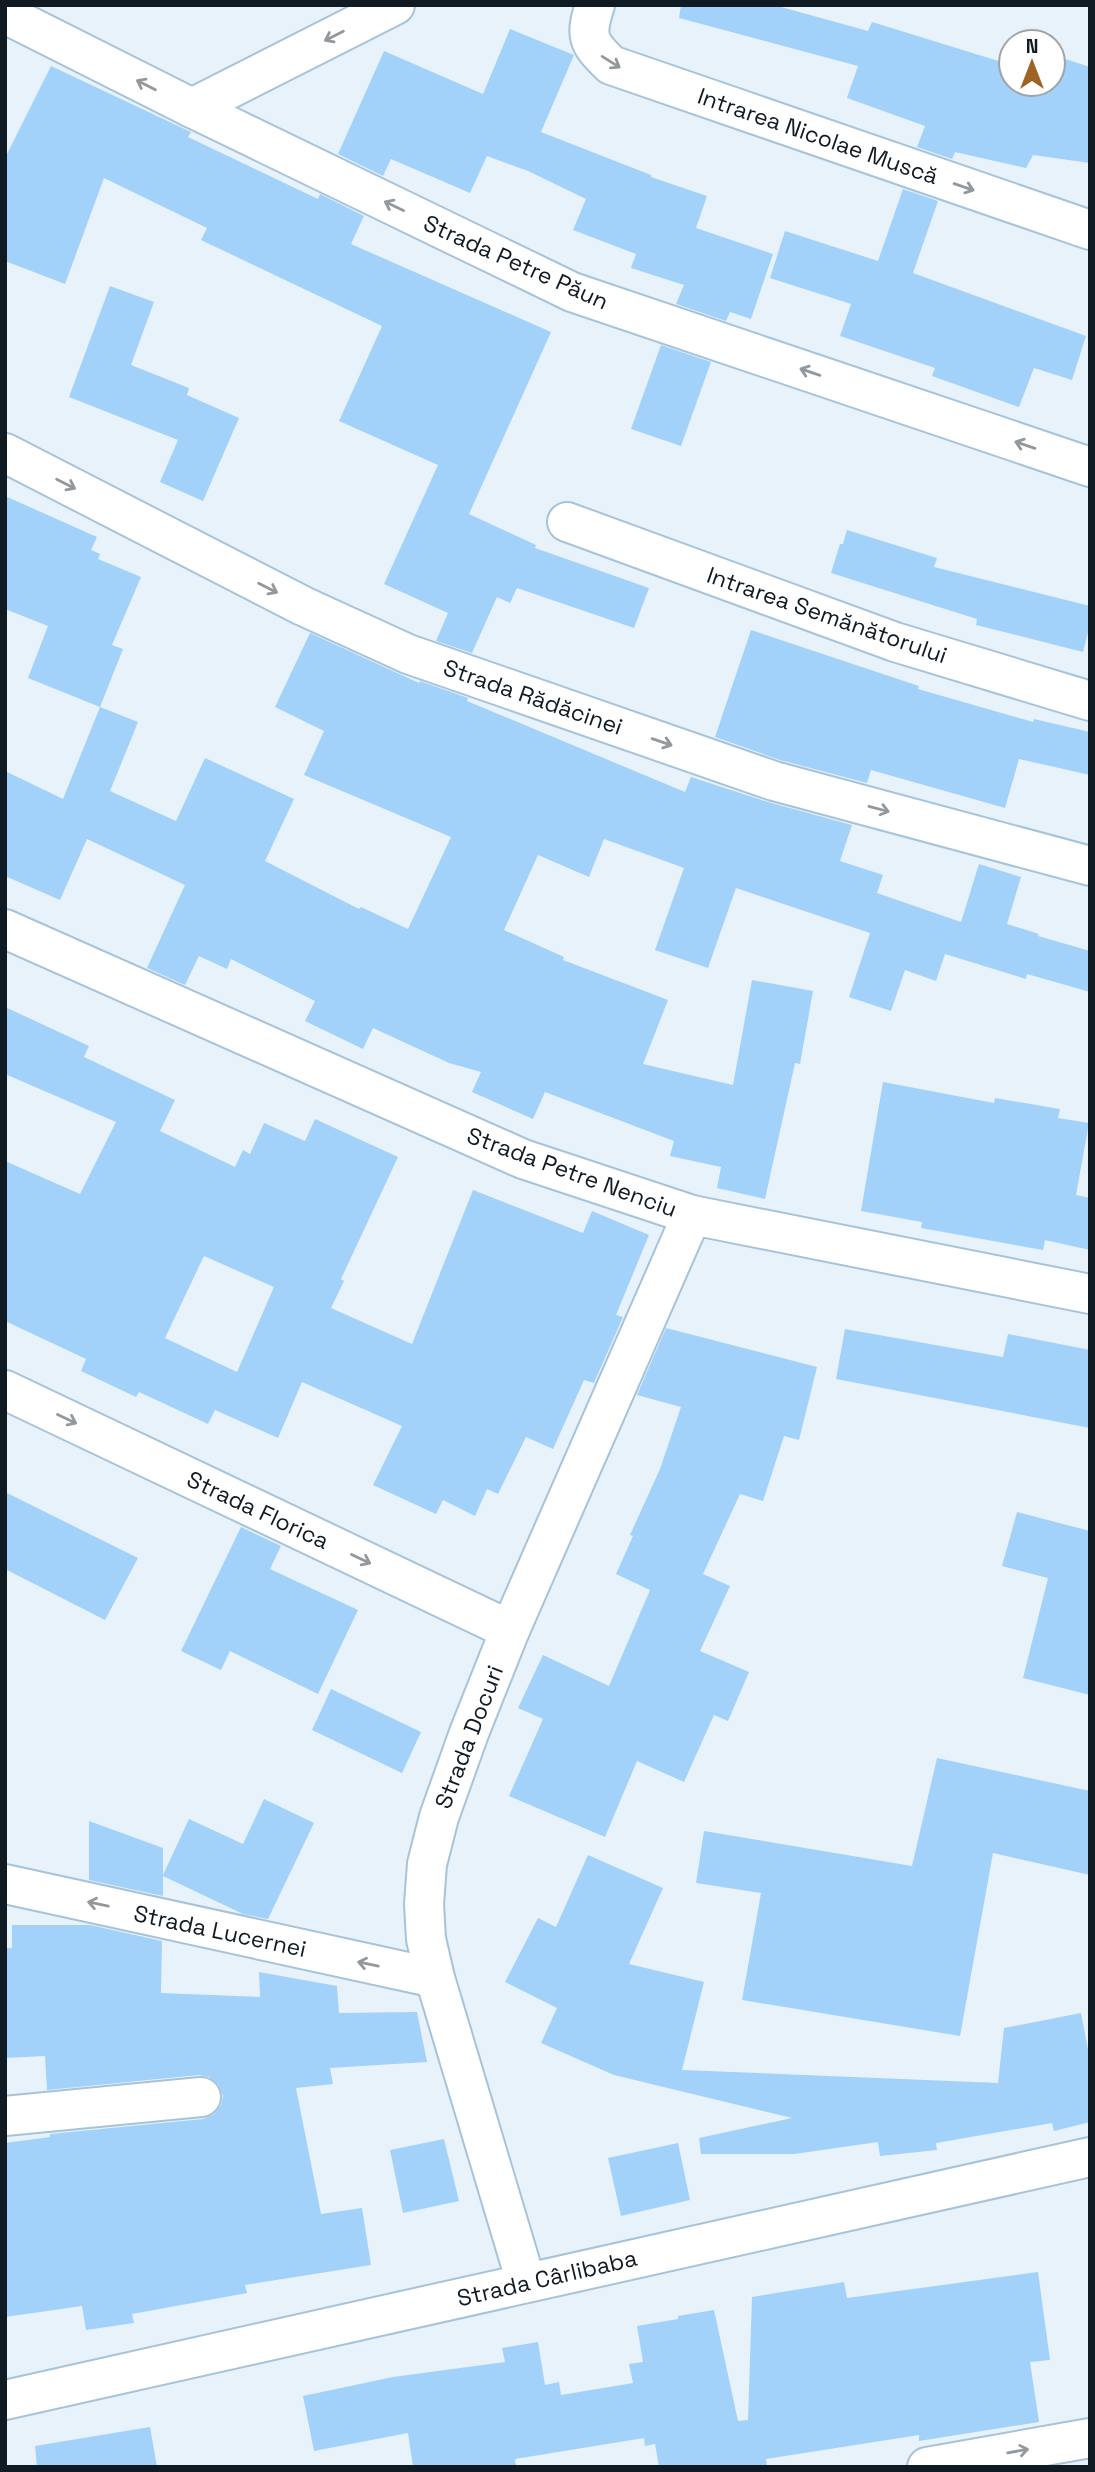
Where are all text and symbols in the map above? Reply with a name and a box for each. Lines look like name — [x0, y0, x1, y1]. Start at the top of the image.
north arrow — [997, 28, 1067, 98]
one-way arrow — [324, 30, 345, 44]
text: N — [1026, 34, 1038, 59]
one-way arrow — [601, 55, 621, 69]
one-way arrow — [136, 77, 157, 91]
street label: Intrarea Nicolae Muscă — [694, 81, 942, 191]
one-way arrow — [953, 181, 975, 194]
one-way arrow — [384, 199, 405, 213]
street label: Strada Petre Păun — [419, 208, 613, 316]
one-way arrow — [799, 365, 821, 378]
one-way arrow — [1014, 438, 1036, 451]
one-way arrow — [55, 478, 76, 491]
street label: Intrarea Semănătorului — [703, 560, 951, 670]
one-way arrow — [257, 582, 278, 595]
street label: Strada Rădăcinei — [439, 652, 627, 742]
one-way arrow — [651, 736, 673, 749]
one-way arrow — [868, 803, 890, 816]
street label: Strada Petre Nenciu — [463, 1120, 681, 1224]
one-way arrow — [56, 1413, 77, 1426]
street label: Strada Florica — [182, 1464, 334, 1556]
one-way arrow — [350, 1552, 371, 1566]
street label: Strada Docuri — [428, 1661, 510, 1813]
one-way arrow — [87, 1897, 110, 1911]
street label: Strada Lucernei — [131, 1898, 309, 1964]
one-way arrow — [358, 1956, 380, 1969]
street label: Strada Cârlibaba — [454, 2243, 640, 2313]
one-way arrow — [1006, 2444, 1029, 2457]

